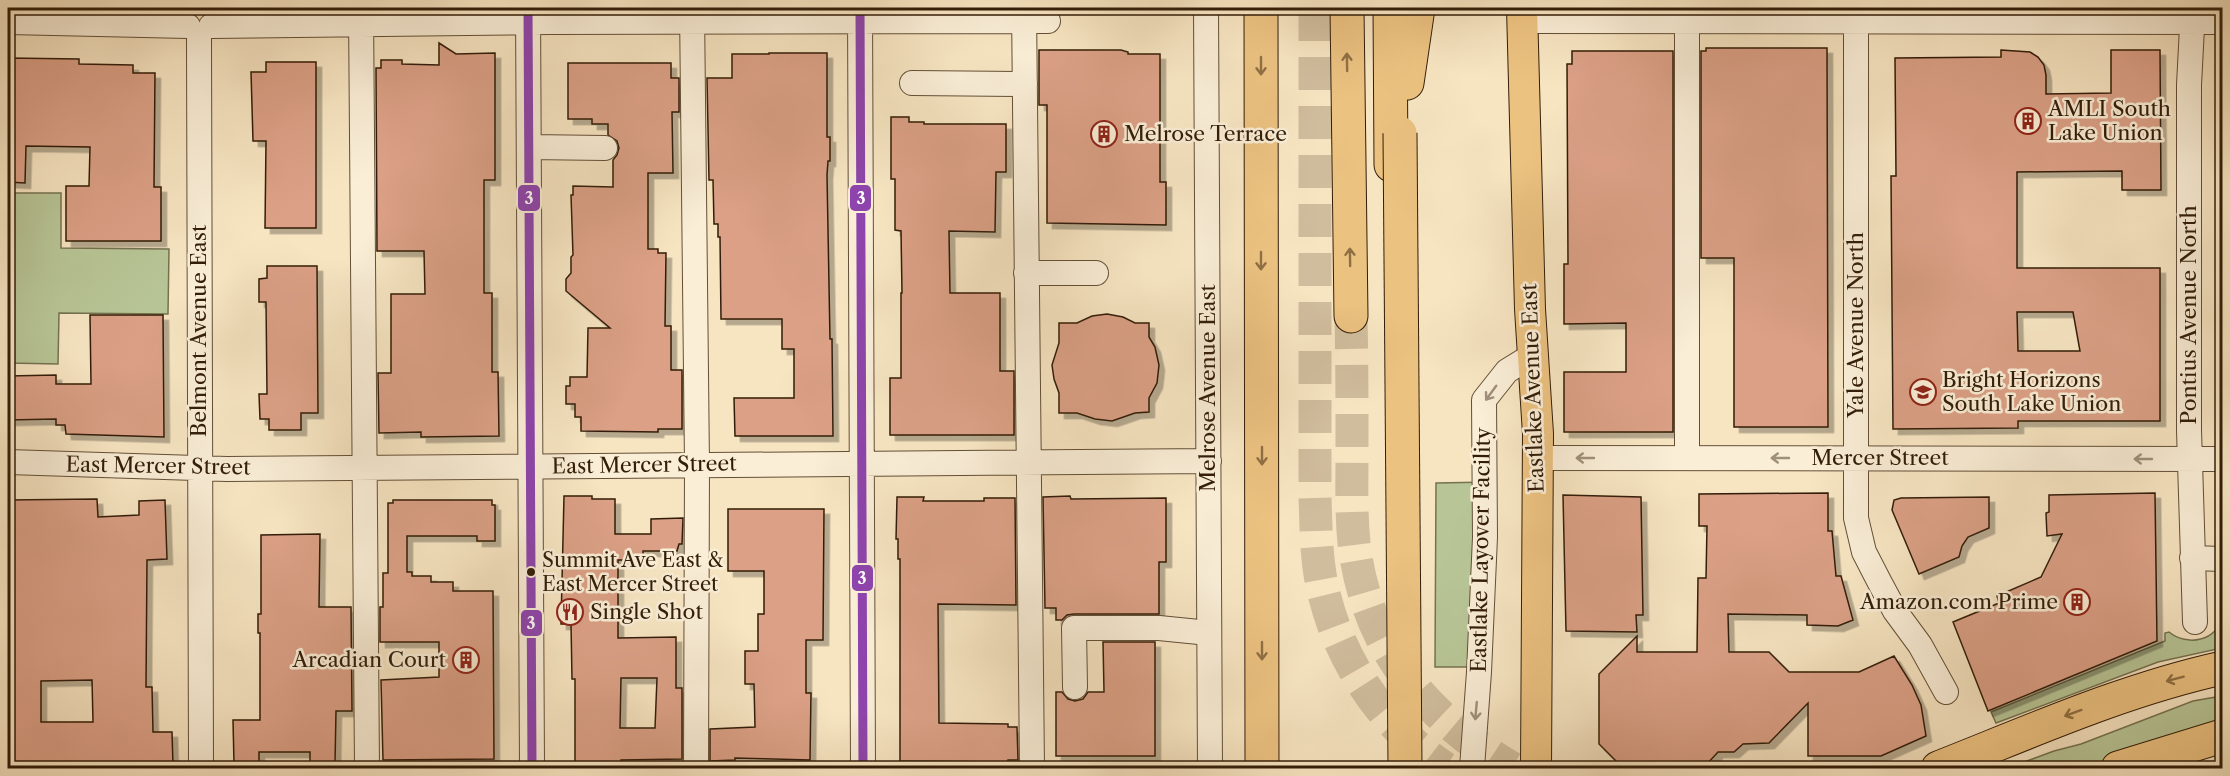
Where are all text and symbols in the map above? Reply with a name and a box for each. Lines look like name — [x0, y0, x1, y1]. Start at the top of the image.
one-way arrow — [1341, 53, 1353, 73]
one-way arrow — [1255, 55, 1267, 75]
place label: AMLI South Lake Union — [2047, 96, 2171, 145]
building icon: AMLI South Lake Union — [2013, 106, 2043, 136]
building icon: Melrose Terrace — [1089, 119, 1119, 149]
place label: Melrose Terrace — [1124, 121, 1287, 146]
line badge: 3 — [517, 184, 541, 212]
line badge: 3 — [849, 184, 872, 212]
text: 3 — [524, 188, 534, 208]
text: 3 — [856, 188, 866, 208]
street label: Pontius Avenue North — [2176, 205, 2201, 425]
street label: Belmont Avenue East — [186, 224, 211, 437]
street label: Yale Avenue North — [1843, 232, 1868, 419]
one-way arrow — [1345, 248, 1356, 268]
one-way arrow — [1255, 250, 1267, 270]
street label: Eastlake Avenue East — [1516, 282, 1549, 493]
street label: Melrose Avenue East — [1195, 283, 1220, 492]
place label: Bright Horizons South Lake Union — [1942, 367, 2121, 416]
school or university icon: Bright Horizons South Lake Union — [1908, 377, 1938, 407]
one-way arrow — [1484, 384, 1497, 400]
street label: Eastlake Layover Facility — [1466, 427, 1495, 673]
one-way arrow — [1256, 445, 1268, 465]
street label: Mercer Street — [1811, 445, 1949, 470]
street label: East Mercer Street — [551, 450, 737, 479]
street label: East Mercer Street — [65, 451, 251, 480]
one-way arrow — [1576, 452, 1596, 464]
one-way arrow — [1771, 452, 1791, 464]
one-way arrow — [2134, 453, 2154, 465]
place label: Summit Ave East & East Mercer Street — [542, 548, 723, 596]
line badge: 3 — [851, 564, 874, 592]
marker: Summit Ave East & East Mercer Street — [525, 566, 537, 578]
text: 3 — [857, 568, 867, 588]
building icon: Amazon.com Prime — [2062, 587, 2092, 617]
place label: Amazon.com Prime — [1859, 589, 2058, 614]
restaurant icon: Single Shot — [555, 597, 585, 627]
place label: Single Shot — [590, 599, 703, 624]
line badge: 3 — [520, 609, 543, 637]
text: 3 — [526, 613, 536, 633]
one-way arrow — [1256, 640, 1268, 660]
building icon: Arcadian Court — [451, 645, 481, 675]
place label: Arcadian Court — [292, 647, 447, 672]
one-way arrow — [2166, 674, 2185, 686]
one-way arrow — [1470, 701, 1481, 721]
one-way arrow — [2065, 709, 2083, 720]

